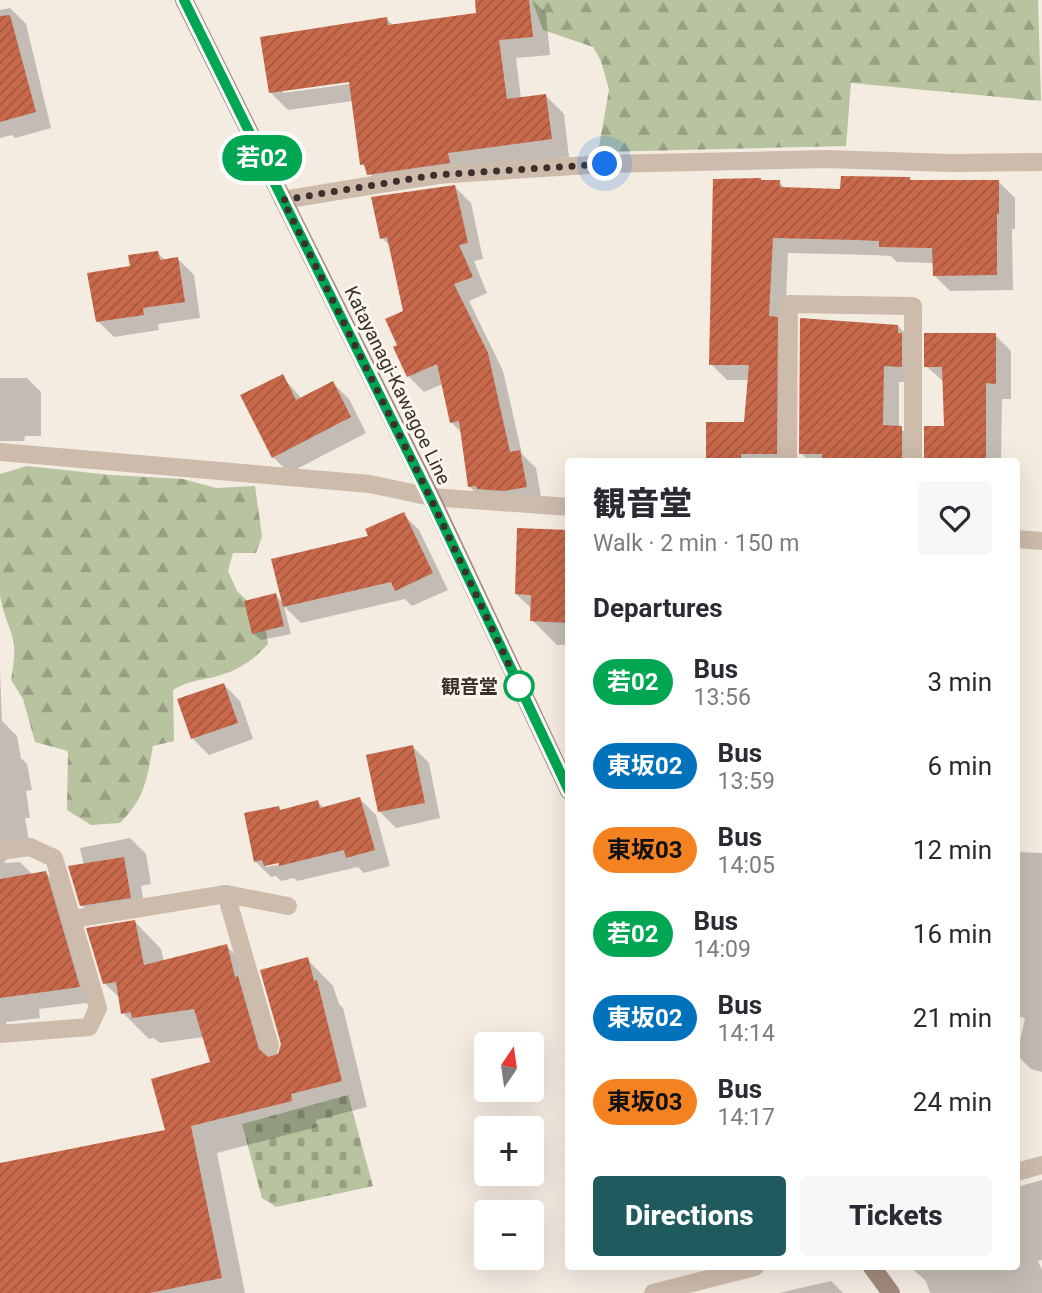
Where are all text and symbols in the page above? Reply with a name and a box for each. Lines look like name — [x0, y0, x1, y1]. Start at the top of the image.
line badge: 若02 — [222, 135, 302, 181]
text: 若02 — [236, 144, 288, 172]
your location — [587, 146, 622, 181]
street label: Katayanagi-Kawagoe Line — [339, 282, 456, 488]
button: heart — [918, 481, 992, 555]
text: 観音堂 — [593, 484, 692, 523]
text: Walk · 2 min · 150 m — [593, 530, 799, 557]
text: Departures — [593, 593, 723, 623]
text: Bus — [694, 654, 738, 684]
text: 3 min — [927, 667, 992, 697]
text: 若02 — [607, 668, 659, 696]
marker: 観音堂 — [504, 671, 534, 701]
place label: 観音堂 — [441, 675, 498, 698]
text: 13:56 — [694, 684, 751, 711]
text: Bus — [718, 738, 762, 768]
text: 6 min — [927, 751, 992, 781]
text: 東坂02 — [607, 752, 683, 780]
text: 13:59 — [718, 768, 775, 795]
text: Bus — [718, 822, 762, 852]
text: 12 min — [913, 835, 992, 865]
text: 東坂03 — [607, 836, 683, 864]
text: 14:05 — [718, 852, 775, 879]
text: Bus — [694, 906, 738, 936]
text: 16 min — [913, 919, 992, 949]
text: 若02 — [607, 920, 659, 948]
text: 14:09 — [694, 936, 751, 963]
text: Bus — [718, 990, 762, 1020]
text: 21 min — [913, 1003, 992, 1033]
text: 東坂02 — [607, 1004, 683, 1032]
text: 14:14 — [718, 1020, 775, 1047]
north arrow — [474, 1032, 544, 1102]
map controls — [474, 1032, 544, 1270]
text: Bus — [718, 1074, 762, 1104]
text: 24 min — [913, 1087, 992, 1117]
text: 東坂03 — [607, 1088, 683, 1116]
text: 14:17 — [718, 1104, 775, 1131]
button: + — [474, 1116, 544, 1186]
button: Directions — [593, 1176, 786, 1256]
button: Tickets — [800, 1176, 992, 1256]
button: − — [474, 1200, 544, 1270]

